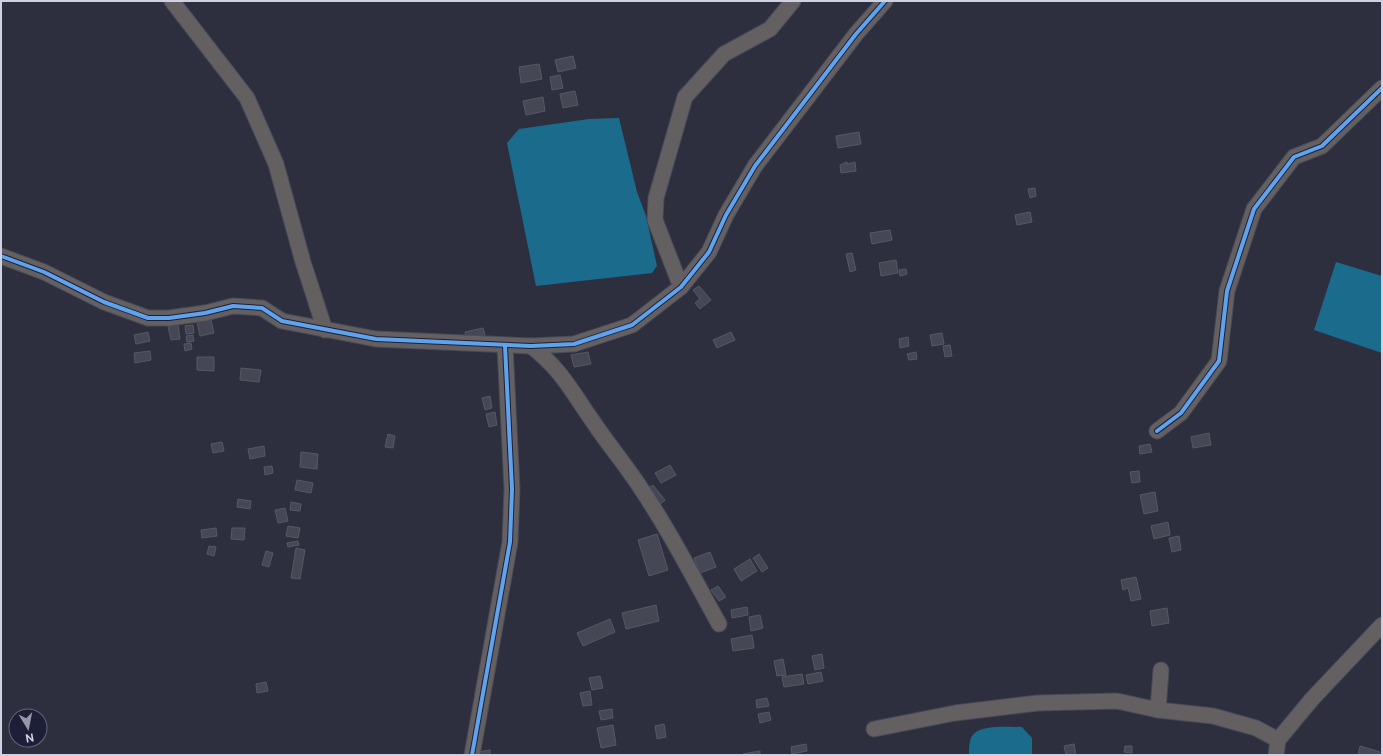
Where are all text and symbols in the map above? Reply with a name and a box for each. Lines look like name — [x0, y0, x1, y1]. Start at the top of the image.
north arrow — [8, 708, 48, 748]
text: N — [24, 731, 35, 745]

